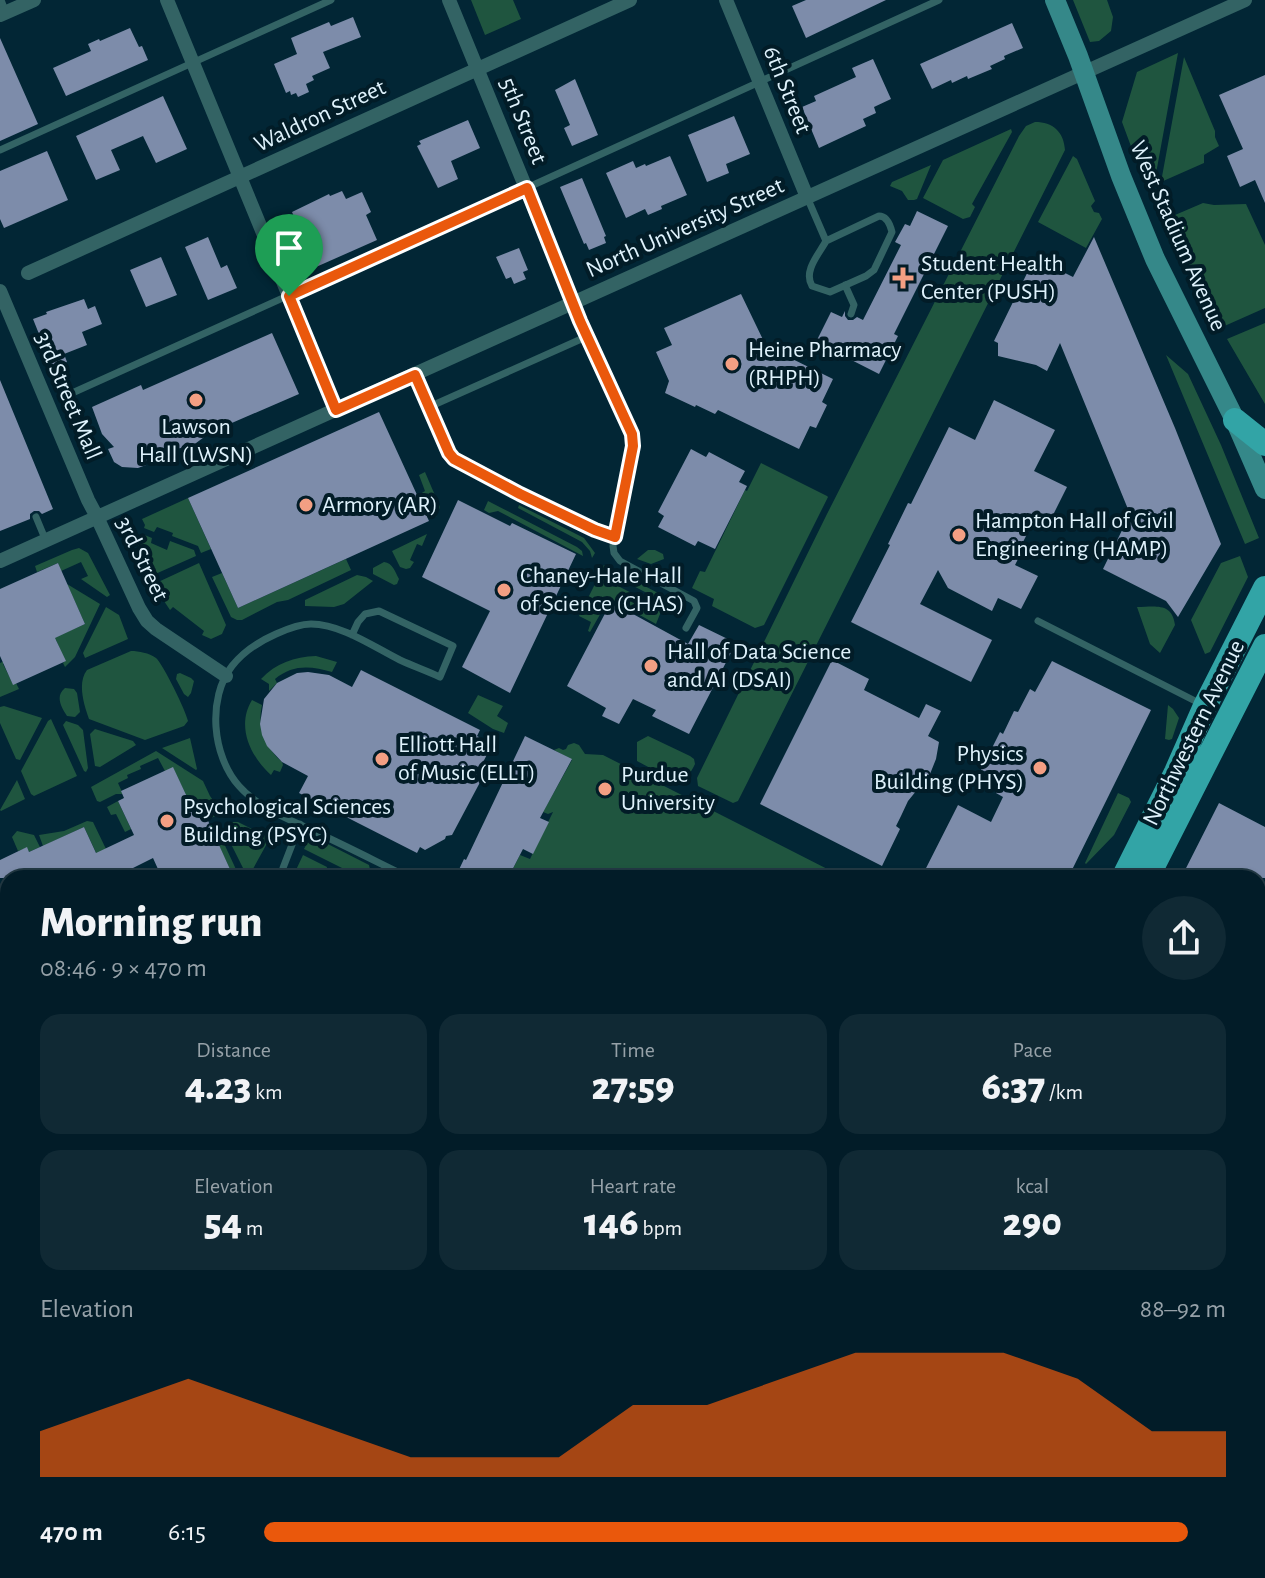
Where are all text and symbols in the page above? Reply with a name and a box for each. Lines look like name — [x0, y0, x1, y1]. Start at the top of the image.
street label: 6th Street — [759, 43, 815, 137]
street label: 5th Street — [495, 74, 551, 168]
street label: Waldron Street — [251, 75, 390, 157]
street label: West Stadium Avenue — [1125, 137, 1231, 335]
street label: North University Street — [583, 173, 788, 282]
pin — [255, 214, 323, 296]
icon: arrive — [267, 226, 311, 270]
place label: Student Health Center (PUSH) — [921, 252, 1064, 304]
marker: Student Health Center (PUSH) — [892, 267, 914, 289]
street label: 3rd Street Mall — [30, 329, 106, 463]
place label: Heine Pharmacy (RHPH) — [748, 338, 902, 390]
marker: Heine Pharmacy (RHPH) — [723, 355, 741, 373]
marker: Lawson Hall (LWSN) — [187, 391, 205, 409]
place label: Lawson Hall (LWSN) — [139, 415, 253, 467]
place label: Armory (AR) — [322, 493, 438, 517]
marker: Armory (AR) — [297, 496, 315, 514]
place label: Hampton Hall of Civil Engineering (HAMP) — [975, 509, 1174, 561]
street label: 3rd Street — [111, 513, 173, 605]
marker: Hampton Hall of Civil Engineering (HAMP) — [950, 526, 968, 544]
place label: Chaney-Hale Hall of Science (CHAS) — [520, 564, 685, 616]
marker: Chaney-Hale Hall of Science (CHAS) — [495, 581, 513, 599]
street label: Northwestern Avenue — [1139, 636, 1249, 830]
place label: Hall of Data Science and AI (DSAI) — [667, 640, 851, 692]
marker: Hall of Data Science and AI (DSAI) — [642, 657, 660, 675]
place label: Elliott Hall of Music (ELLT) — [398, 733, 536, 785]
place label: Physics Building (PHYS) — [874, 742, 1024, 794]
marker: Elliott Hall of Music (ELLT) — [373, 750, 391, 768]
marker: Physics Building (PHYS) — [1031, 759, 1049, 777]
place label: Purdue University — [621, 763, 715, 815]
marker: Purdue University — [596, 780, 614, 798]
place label: Psychological Sciences Building (PSYC) — [183, 795, 391, 847]
marker: Psychological Sciences Building (PSYC) — [158, 812, 176, 830]
button: share — [1142, 896, 1226, 980]
text: Morning run — [40, 901, 263, 945]
text: 08:46 · 9 × 470 m — [40, 955, 207, 981]
text: Distance — [196, 1039, 271, 1061]
text: Time — [611, 1039, 655, 1061]
text: Pace — [1013, 1039, 1052, 1061]
text: 4.23 — [185, 1067, 251, 1107]
text: 27:59 — [592, 1067, 674, 1107]
text: 6:37 — [982, 1067, 1045, 1107]
text: km — [251, 1081, 283, 1103]
text: /km — [1045, 1081, 1083, 1103]
text: Elevation — [194, 1175, 273, 1197]
text: Heart rate — [590, 1175, 676, 1197]
text: kcal — [1016, 1175, 1049, 1197]
text: 54 — [204, 1203, 242, 1243]
text: 146 — [584, 1203, 639, 1243]
text: 290 — [1003, 1203, 1062, 1243]
text: m — [242, 1217, 263, 1239]
text: bpm — [639, 1217, 682, 1239]
text: Elevation — [40, 1296, 134, 1322]
text: 88–92 m — [1140, 1296, 1226, 1322]
text: 470 m — [40, 1519, 103, 1545]
text: 6:15 — [168, 1519, 206, 1545]

